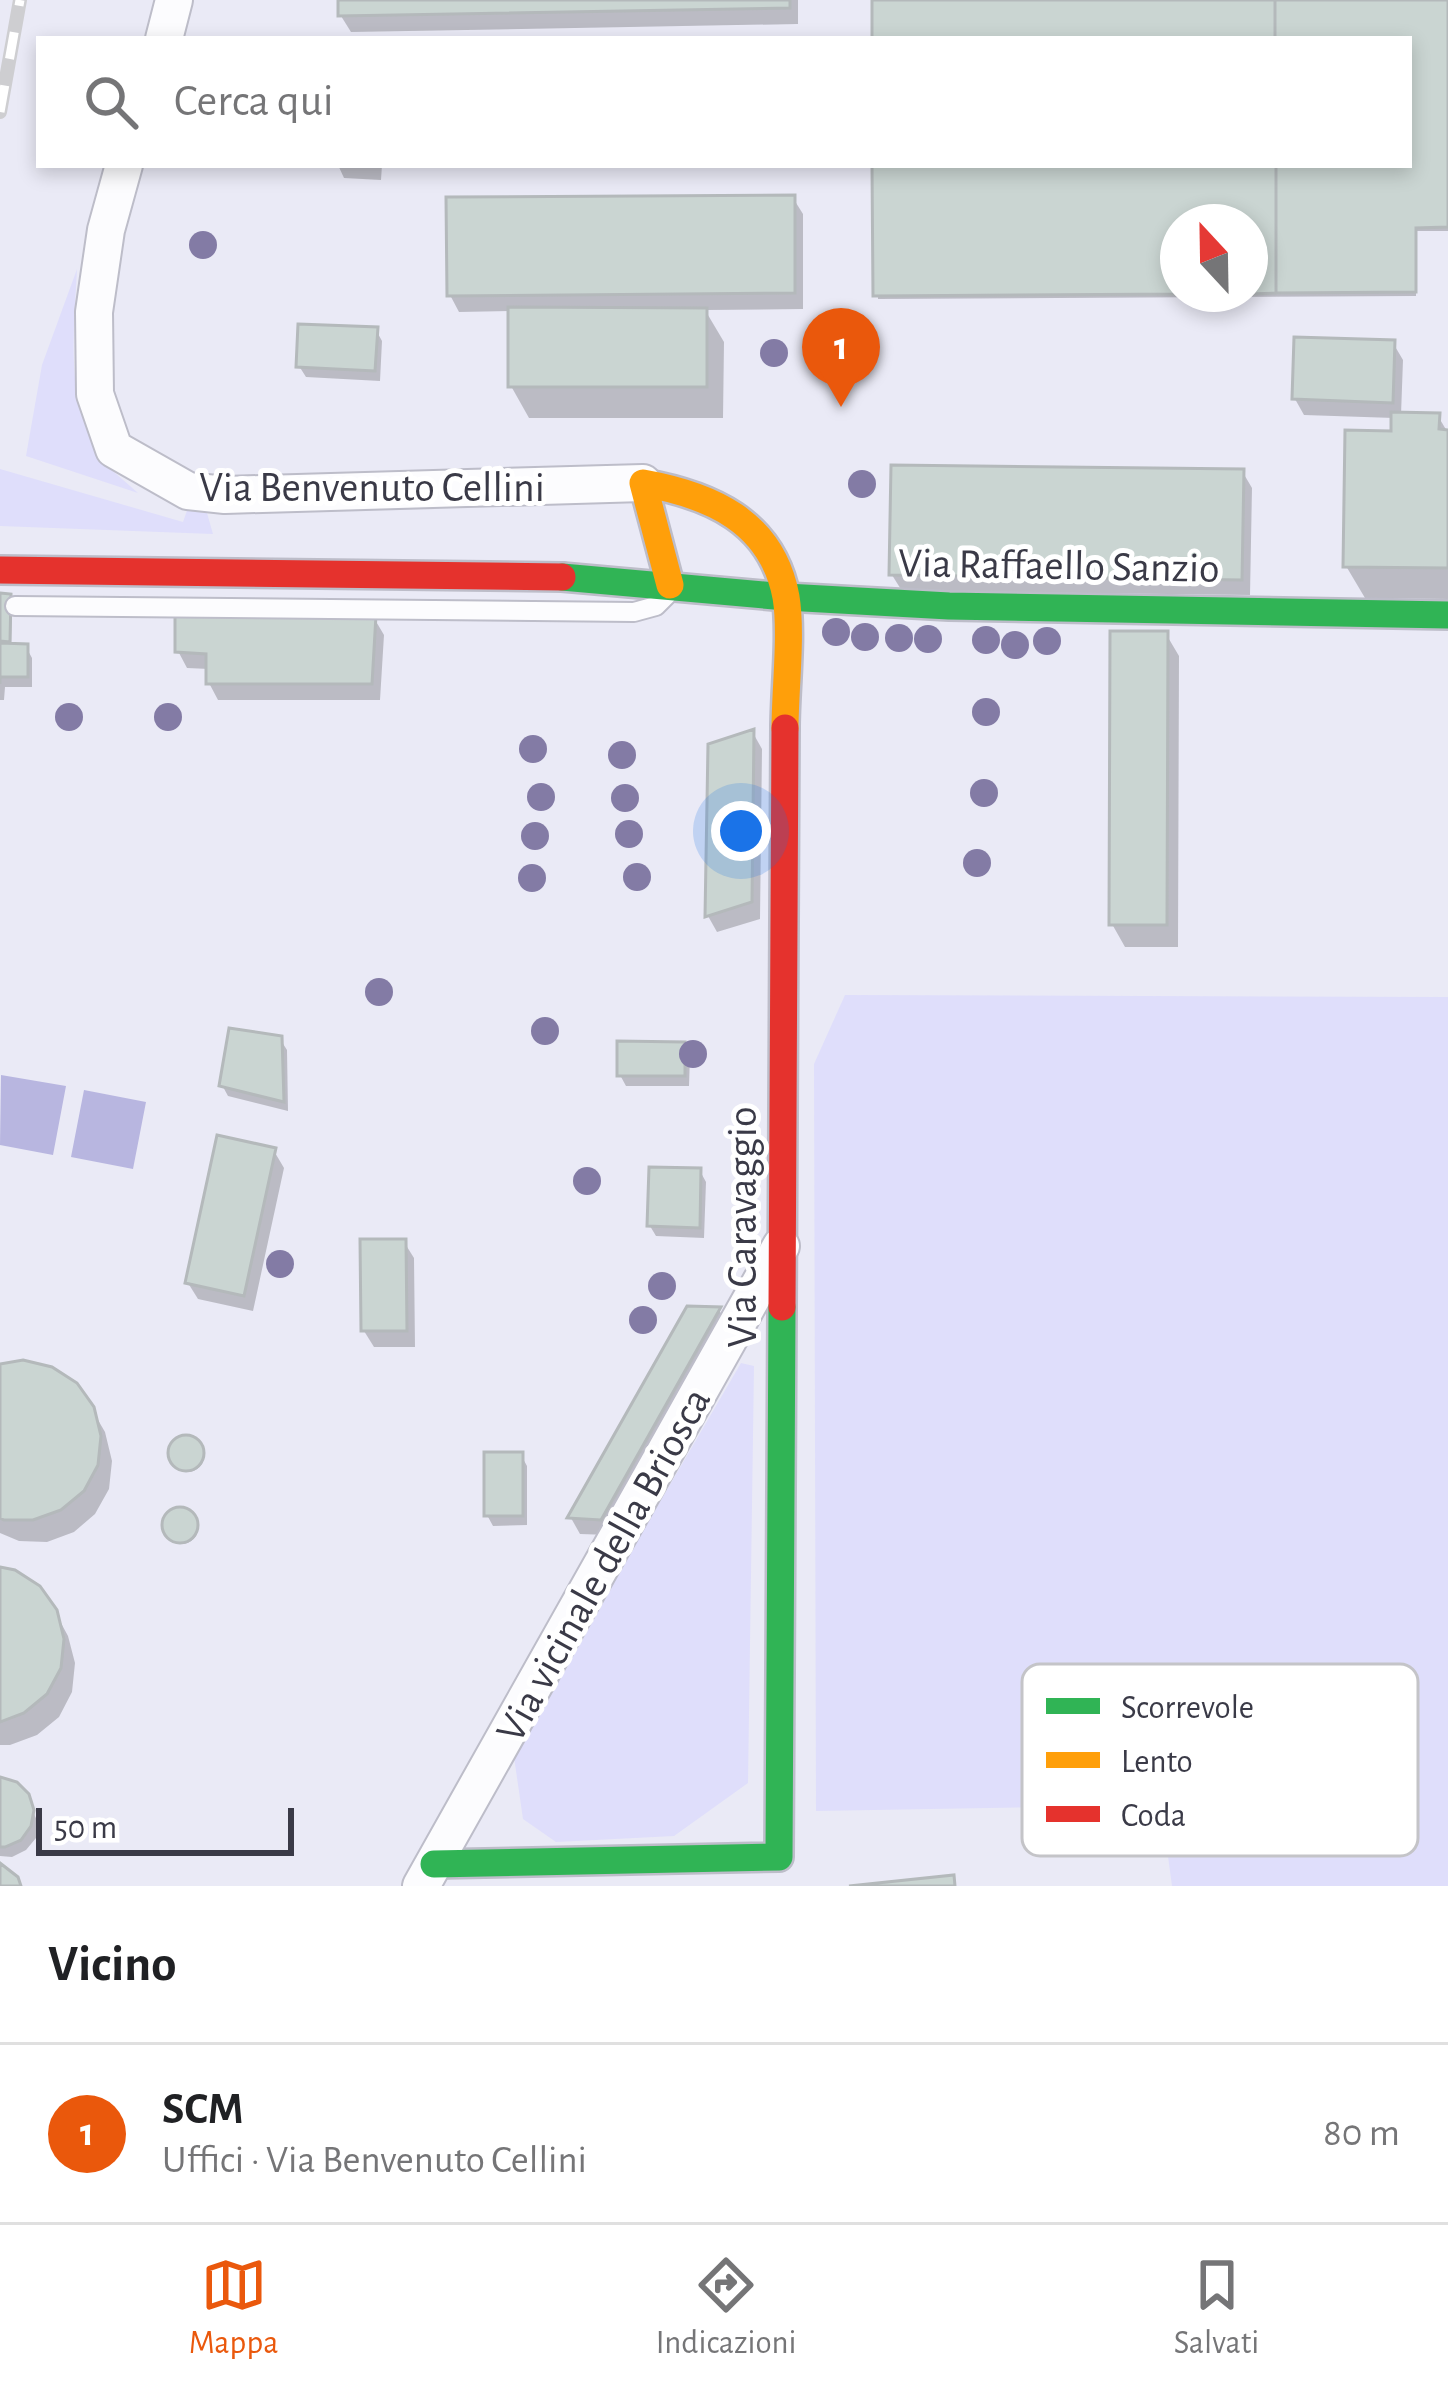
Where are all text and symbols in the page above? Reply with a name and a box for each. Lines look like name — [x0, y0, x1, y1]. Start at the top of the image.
search box — [36, 36, 1412, 168]
icon: search — [78, 69, 144, 135]
text: Cerca qui — [174, 79, 334, 124]
north arrow — [1160, 204, 1268, 312]
pin: 1 — [802, 308, 880, 407]
street label: Via Benvenuto Cellini — [199, 467, 545, 509]
street label: Via Raffaello Sanzio — [898, 542, 1220, 590]
your location — [711, 801, 771, 861]
street label: Via Caravaggio — [722, 1106, 764, 1348]
street label: Via vicinale della Briosca — [489, 1381, 718, 1749]
legend — [1022, 1664, 1418, 1856]
text: Scorrevole — [1121, 1692, 1254, 1725]
text: Lento — [1121, 1746, 1193, 1779]
text: Coda — [1121, 1800, 1186, 1833]
scale bar — [36, 1802, 294, 1855]
text: 50 m — [54, 1812, 117, 1845]
text: Vicino — [48, 1939, 176, 1990]
text: SCM — [162, 2087, 244, 2132]
text: 1 — [80, 2114, 94, 2153]
text: 80 m — [1323, 2114, 1400, 2153]
text: Uffici · Via Benvenuto Cellini — [162, 2141, 587, 2180]
tab: Mappa — [189, 2252, 278, 2364]
tab: Indicazioni — [656, 2252, 797, 2364]
tab: Salvati — [1174, 2252, 1259, 2364]

